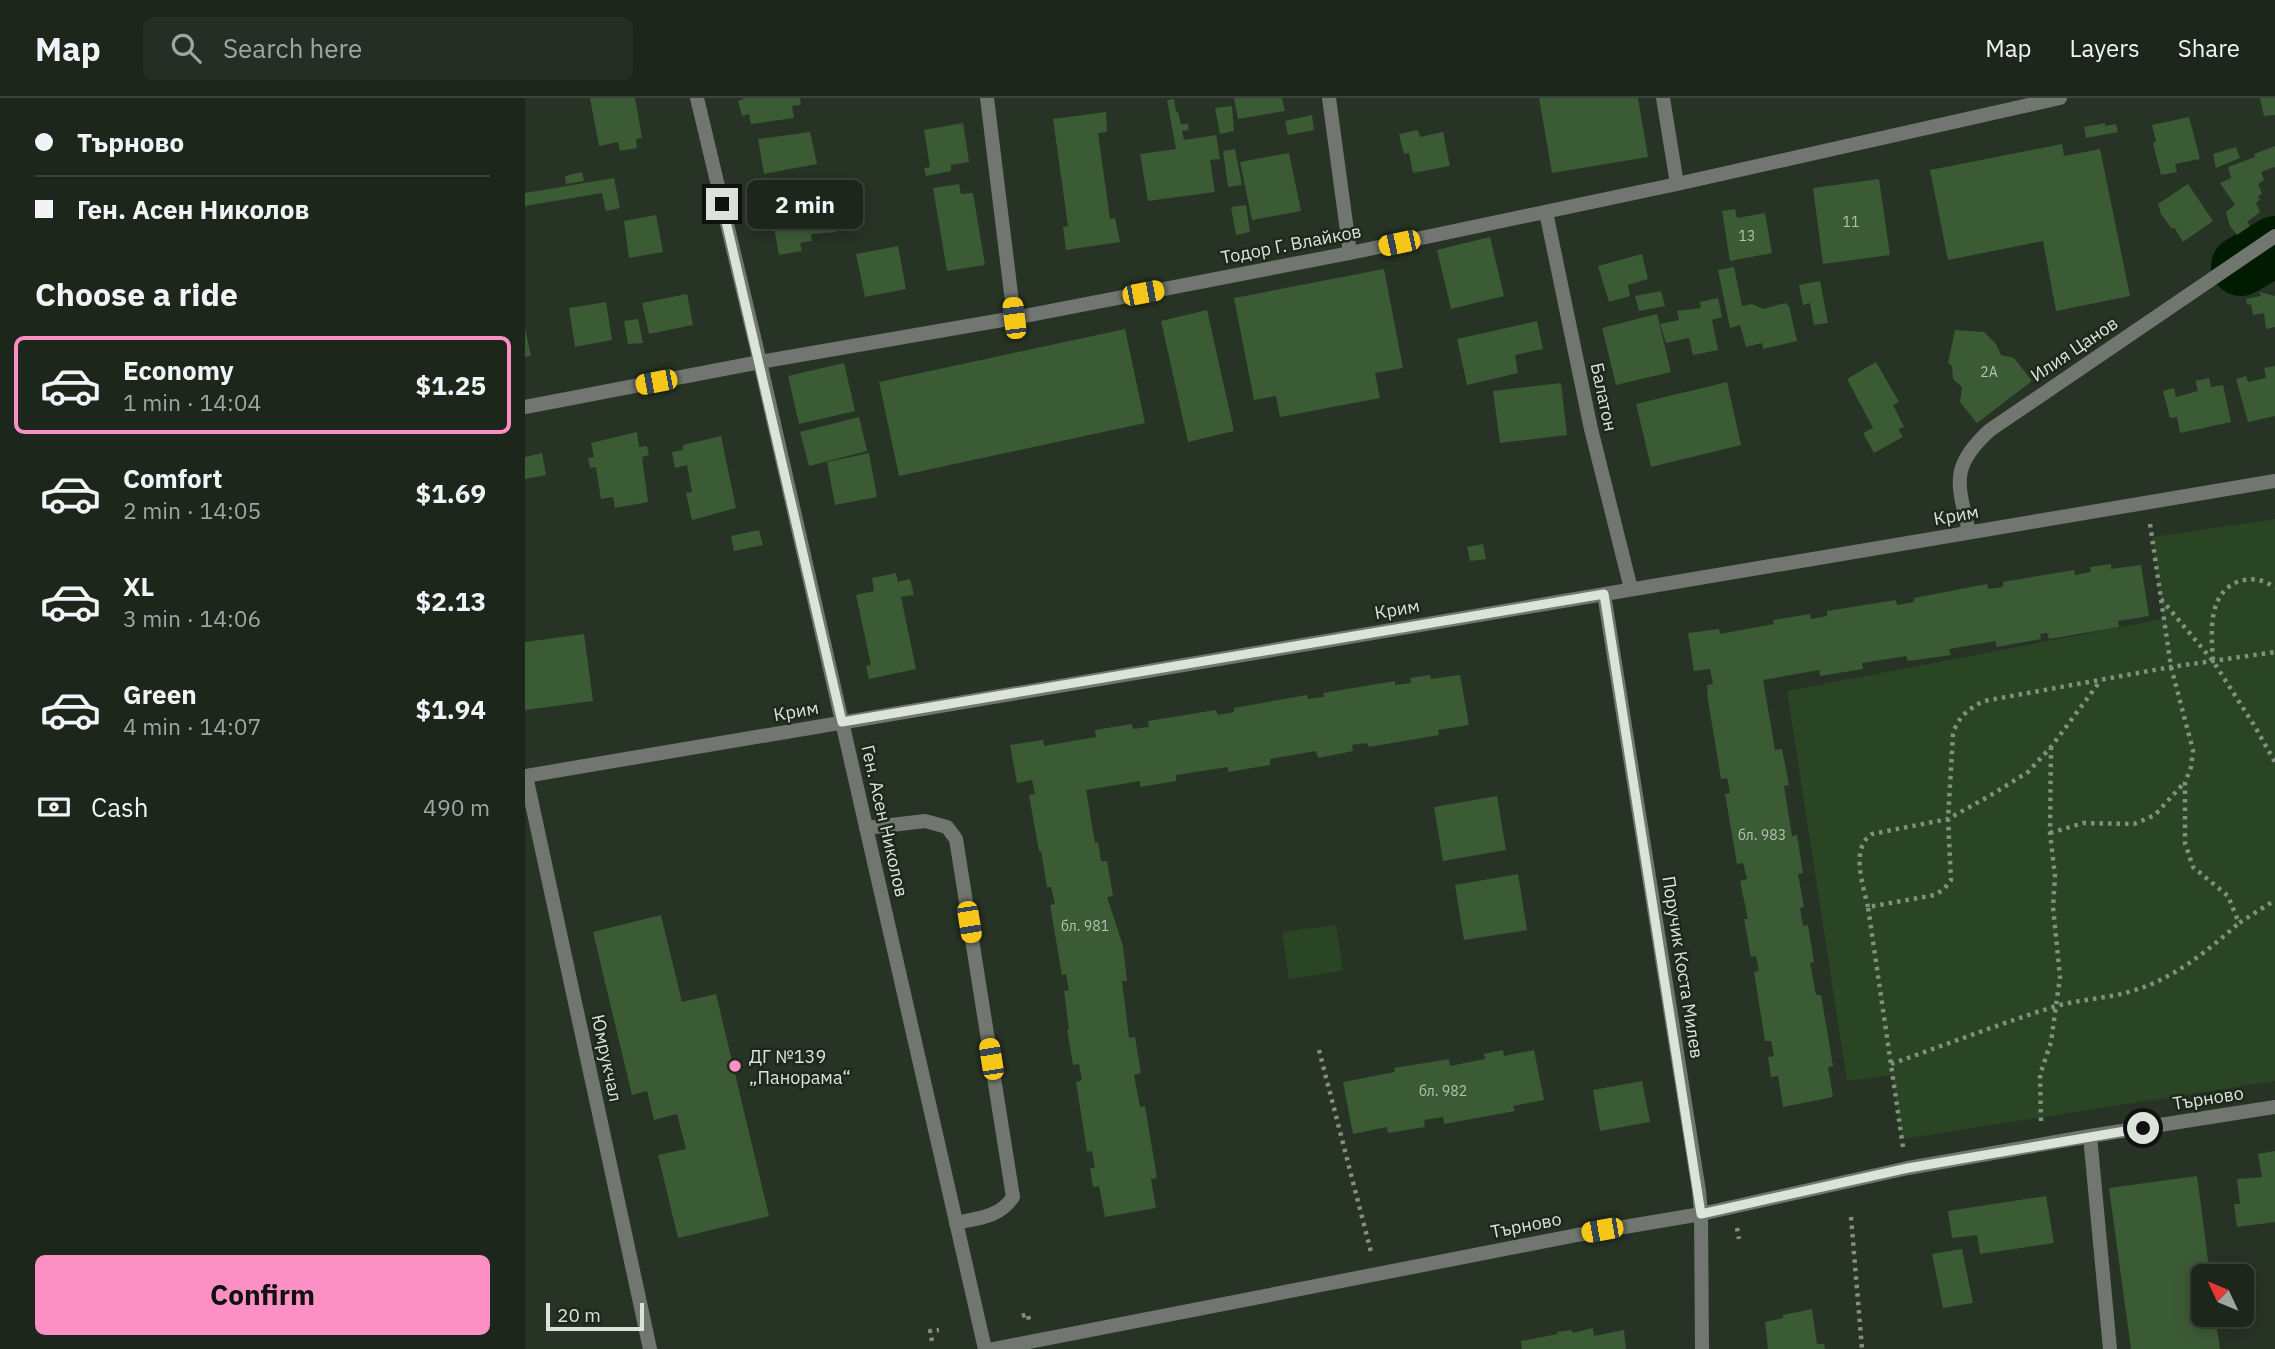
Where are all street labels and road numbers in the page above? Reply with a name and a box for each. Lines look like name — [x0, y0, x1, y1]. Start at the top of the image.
street label: Тодор Г. Влайков — [1219, 219, 1363, 269]
street label: Илия Цанов — [2026, 311, 2122, 387]
street label: Балатон — [1586, 361, 1622, 433]
street label: Крим — [1932, 500, 1980, 530]
street label: Крим — [1373, 594, 1421, 624]
street label: Крим — [772, 696, 820, 726]
street label: Ген. Асен Николов — [856, 743, 914, 899]
street label: Поручик Коста Милев — [1657, 874, 1709, 1060]
street label: Юмрукчал — [587, 1012, 627, 1104]
street label: Търново — [2171, 1081, 2245, 1115]
street label: Търново — [1489, 1207, 1563, 1243]

